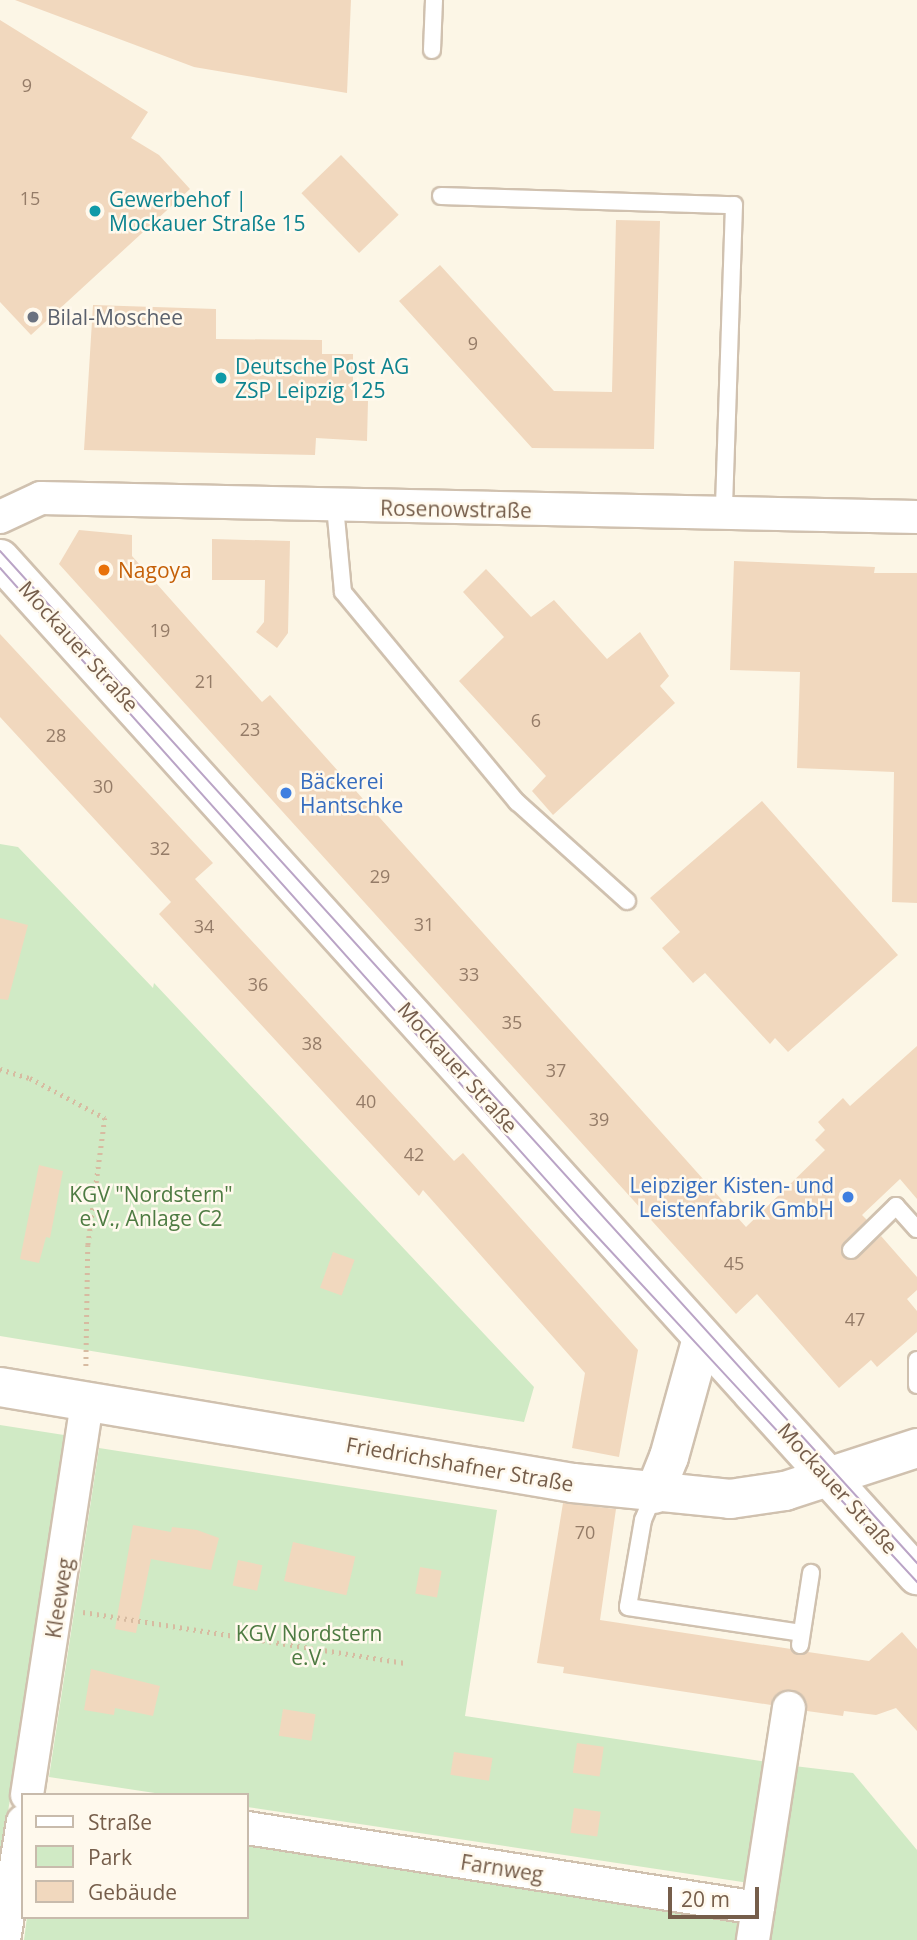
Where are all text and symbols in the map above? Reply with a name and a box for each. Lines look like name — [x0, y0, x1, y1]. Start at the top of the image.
house number: 9 — [22, 74, 32, 96]
place label: Gewerbehof | Mockauer Straße 15 — [109, 186, 306, 236]
house number: 15 — [20, 187, 40, 209]
marker: Gewerbehof | Mockauer Straße 15 — [87, 203, 103, 219]
place label: Bilal-Moschee — [47, 304, 183, 330]
marker: Bilal-Moschee — [25, 309, 41, 325]
house number: 9 — [468, 332, 478, 354]
place label: Deutsche Post AG ZSP Leipzig 125 — [235, 353, 409, 403]
marker: Deutsche Post AG ZSP Leipzig 125 — [213, 370, 229, 386]
street label: Rosenowstraße — [380, 495, 532, 523]
place label: Nagoya — [118, 557, 192, 583]
marker: Nagoya — [96, 562, 112, 578]
street label: Mockauer Straße — [14, 575, 144, 717]
house number: 19 — [150, 619, 170, 641]
house number: 21 — [195, 670, 215, 692]
house number: 6 — [531, 709, 541, 731]
house number: 23 — [240, 718, 260, 740]
house number: 28 — [46, 724, 66, 746]
place label: Bäckerei Hantschke — [300, 768, 403, 818]
house number: 30 — [93, 775, 113, 797]
marker: Bäckerei Hantschke — [278, 785, 294, 801]
house number: 32 — [150, 837, 170, 859]
house number: 29 — [370, 865, 390, 887]
house number: 31 — [414, 913, 434, 935]
house number: 34 — [194, 915, 214, 937]
house number: 33 — [459, 963, 479, 985]
house number: 36 — [248, 973, 268, 995]
street label: Mockauer Straße — [393, 996, 523, 1138]
house number: 35 — [502, 1011, 522, 1033]
house number: 38 — [302, 1032, 322, 1054]
house number: 37 — [546, 1059, 566, 1081]
house number: 40 — [356, 1090, 376, 1112]
house number: 39 — [589, 1108, 609, 1130]
house number: 42 — [404, 1143, 424, 1165]
place label: Leipziger Kisten- und Leistenfabrik GmbH — [630, 1172, 834, 1222]
park label: KGV "Nordstern" e.V., Anlage C2 — [69, 1181, 233, 1231]
marker: Leipziger Kisten- und Leistenfabrik GmbH — [840, 1189, 856, 1205]
house number: 45 — [724, 1252, 744, 1274]
house number: 47 — [845, 1308, 865, 1330]
street label: Mockauer Straße — [773, 1417, 903, 1559]
street label: Friedrichshafner Straße — [344, 1432, 576, 1496]
house number: 70 — [575, 1521, 595, 1543]
street label: Kleeweg — [40, 1556, 78, 1640]
park label: KGV Nordstern e.V. — [236, 1620, 382, 1670]
legend — [21, 1793, 248, 1919]
text: Straße — [88, 1808, 152, 1836]
text: Park — [88, 1843, 132, 1871]
street label: Farnweg — [459, 1849, 545, 1887]
scale bar — [672, 1874, 763, 1918]
text: Gebäude — [88, 1878, 177, 1906]
text: 20 m — [681, 1885, 730, 1913]

